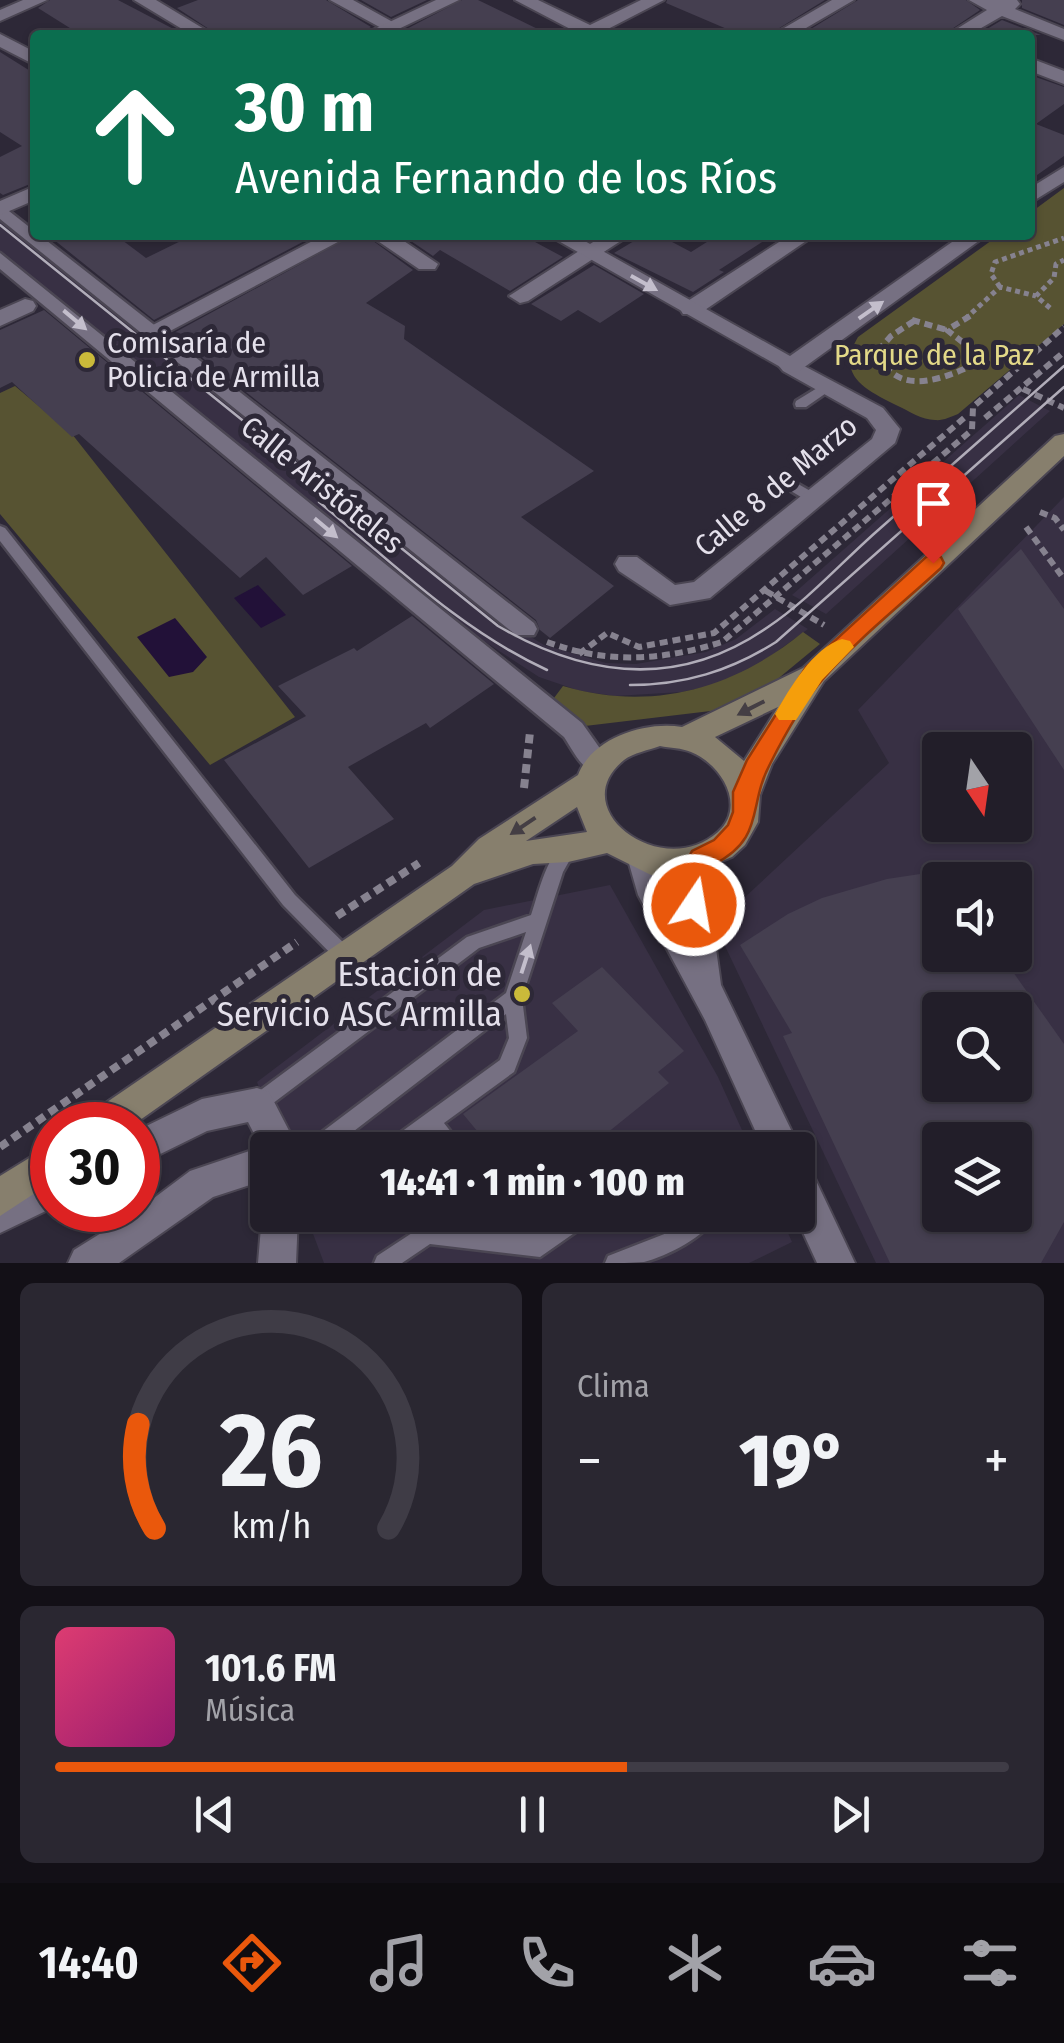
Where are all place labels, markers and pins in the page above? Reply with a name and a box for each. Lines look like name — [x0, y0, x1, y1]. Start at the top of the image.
place label: Comisaría de Policía de Armilla — [107, 325, 320, 395]
marker: Comisaría de Policía de Armilla — [76, 349, 98, 371]
pin — [891, 461, 976, 564]
place label: Estación de Servicio ASC Armilla — [217, 953, 502, 1035]
marker: Estación de Servicio ASC Armilla — [511, 983, 533, 1005]

